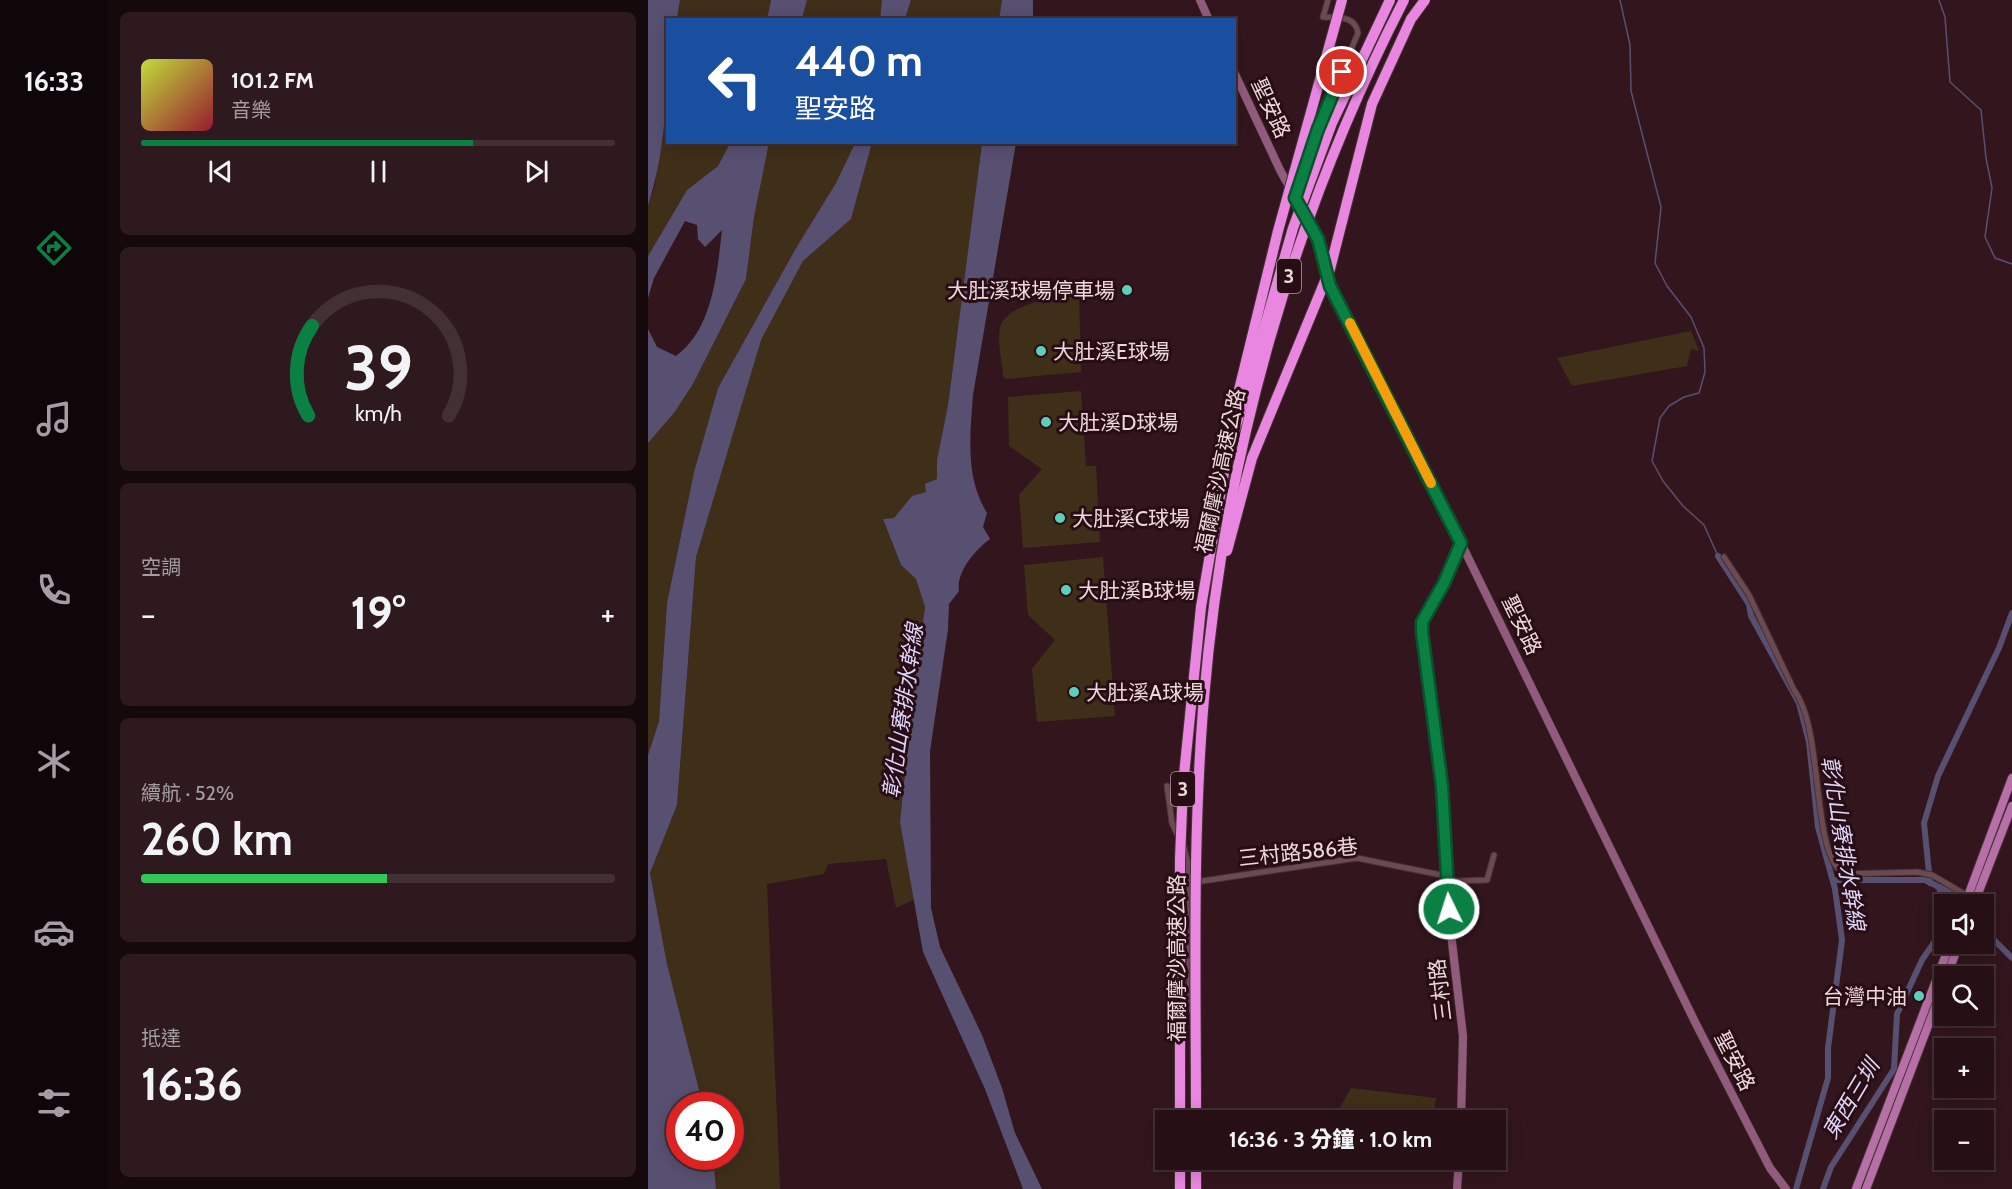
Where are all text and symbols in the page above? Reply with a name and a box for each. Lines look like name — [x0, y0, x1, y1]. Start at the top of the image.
text: 440 m — [795, 35, 923, 87]
icon: left — [696, 42, 774, 120]
pin — [1316, 46, 1367, 97]
icon: arrive — [1325, 55, 1358, 88]
text: 16:33 — [24, 65, 84, 98]
text: 101.2 FM — [231, 67, 314, 94]
street label: 聖安路 — [1246, 74, 1296, 142]
text: 聖安路 — [795, 92, 876, 125]
text: 音樂 — [231, 98, 271, 122]
icon: previous — [204, 155, 237, 188]
icon: pause — [362, 155, 395, 188]
icon: next — [520, 155, 553, 188]
icon: directions — [33, 227, 75, 269]
road number: 3 — [1277, 259, 1301, 293]
place label: 大肚溪球場停車場 — [947, 278, 1115, 303]
marker: 大肚溪球場停車場 — [1120, 283, 1134, 297]
text: 39 — [344, 330, 412, 406]
place label: 大肚溪E球場 — [1053, 339, 1170, 364]
marker: 大肚溪E球場 — [1034, 344, 1048, 358]
street label: 福爾摩沙高速公路 — [1190, 386, 1250, 556]
icon: music — [33, 398, 75, 440]
text: km/h — [355, 401, 401, 427]
place label: 大肚溪D球場 — [1058, 410, 1178, 435]
marker: 大肚溪D球場 — [1039, 415, 1053, 429]
place label: 大肚溪C球場 — [1072, 506, 1190, 531]
marker: 大肚溪C球場 — [1053, 511, 1067, 525]
text: 空調 — [141, 555, 181, 579]
icon: phone — [33, 569, 75, 611]
place label: 大肚溪B球場 — [1078, 578, 1196, 603]
marker: 大肚溪B球場 — [1059, 583, 1073, 597]
text: 19° — [351, 586, 405, 640]
street label: 聖安路 — [1497, 591, 1547, 659]
text: − — [141, 594, 156, 634]
text: + — [600, 594, 615, 634]
water label: 彰化山寮排水幹線 — [877, 619, 929, 800]
place label: 大肚溪A球場 — [1086, 680, 1204, 705]
marker: 大肚溪A球場 — [1067, 685, 1081, 699]
icon: climate — [33, 740, 75, 782]
water label: 彰化山寮排水幹線 — [1816, 754, 1871, 935]
road number: 3 — [1171, 772, 1195, 806]
text: 續航 · 52% — [141, 781, 234, 805]
text: 260 km — [141, 812, 293, 866]
street label: 三村路586巷 — [1237, 833, 1359, 871]
street label: 福爾摩沙高速公路 — [1164, 874, 1189, 1042]
position arrow — [1417, 877, 1481, 941]
map controls — [1934, 894, 1994, 1170]
button: sound — [1934, 894, 1994, 954]
icon: car — [33, 911, 75, 953]
street label: 三村路 — [1424, 957, 1456, 1023]
button: search — [1934, 966, 1994, 1026]
place label: 台灣中油 — [1823, 984, 1907, 1009]
marker: 台灣中油 — [1912, 989, 1926, 1003]
text: 抵達 — [141, 1026, 181, 1050]
street label: 聖安路 — [1710, 1027, 1760, 1095]
button: + — [1934, 1038, 1994, 1098]
water label: 東西三圳 — [1817, 1052, 1887, 1144]
text: 16:36 — [141, 1057, 242, 1111]
icon: filters — [33, 1082, 75, 1124]
speed limit sign: 40 — [666, 1092, 744, 1170]
button: − — [1934, 1110, 1994, 1170]
text: 16:36 · 3 分鐘 · 1.0 km — [1229, 1126, 1432, 1153]

